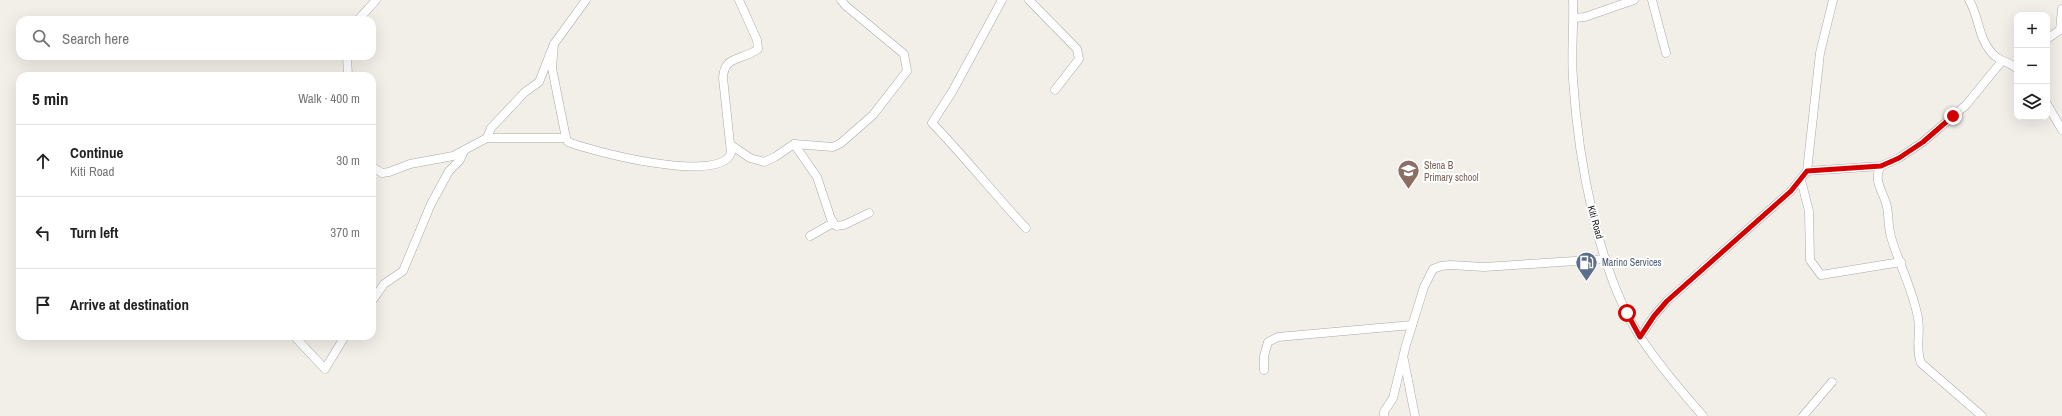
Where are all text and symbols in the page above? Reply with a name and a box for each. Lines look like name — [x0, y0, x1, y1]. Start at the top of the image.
map controls — [2014, 12, 2050, 120]
button: + — [2014, 12, 2050, 48]
search box — [16, 16, 376, 60]
icon: search — [30, 27, 52, 49]
text: Search here — [62, 28, 129, 49]
button: − — [2014, 48, 2050, 84]
button: layers — [2014, 84, 2050, 120]
text: 5 min — [32, 87, 68, 110]
text: Walk · 400 m — [298, 90, 360, 107]
route end — [1944, 107, 1962, 125]
text: Continue — [70, 142, 123, 163]
icon: ahead — [32, 150, 54, 172]
text: 30 m — [336, 152, 360, 169]
school or university icon: Stena B Primary school — [1395, 158, 1421, 191]
place label: Stena B Primary school — [1424, 159, 1479, 184]
text: Kiti Road — [70, 163, 114, 180]
street label: Kiti Road — [1585, 204, 1606, 240]
icon: left — [32, 222, 54, 244]
text: Turn left — [70, 222, 118, 243]
text: 370 m — [330, 224, 360, 241]
fuel station icon: Marino Services — [1574, 249, 1600, 282]
place label: Marino Services — [1602, 256, 1662, 269]
icon: arrive — [32, 294, 54, 316]
text: Arrive at destination — [70, 294, 189, 315]
route start — [1618, 304, 1636, 322]

